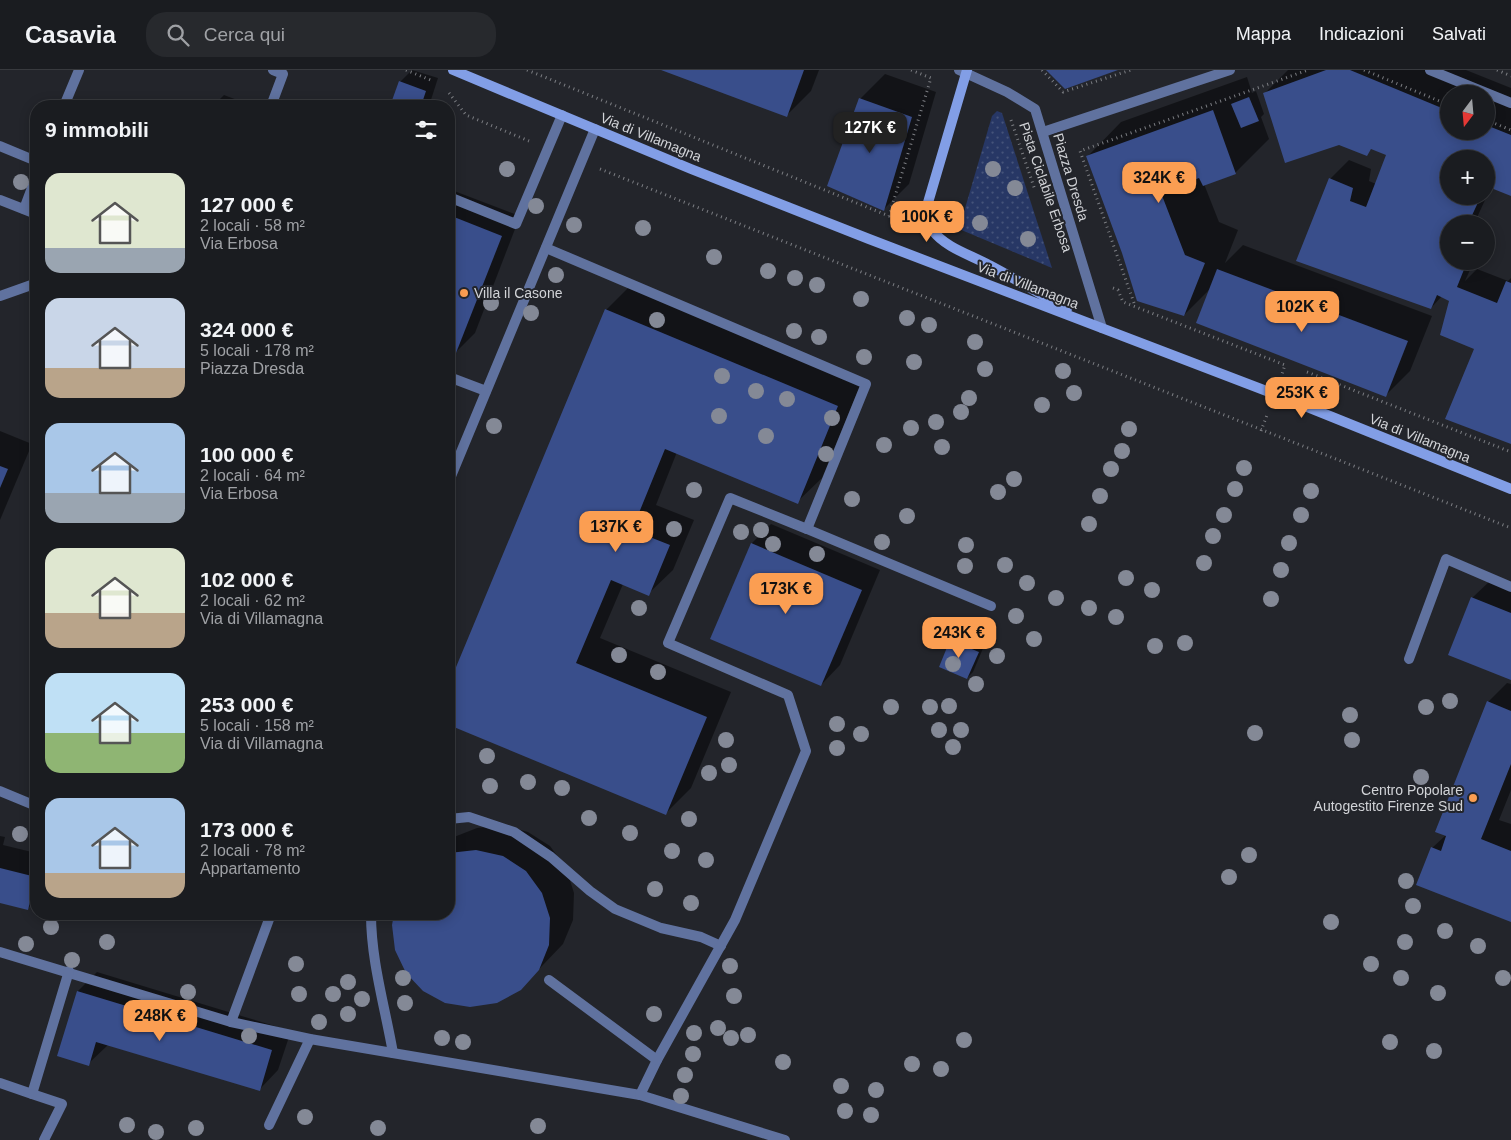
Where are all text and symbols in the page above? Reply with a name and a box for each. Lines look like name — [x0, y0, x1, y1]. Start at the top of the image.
search box — [146, 12, 496, 57]
text: Casavia — [25, 21, 116, 48]
icon: search — [164, 21, 192, 49]
text: Cerca qui — [204, 24, 285, 45]
text: Mappa — [1236, 24, 1291, 44]
text: Indicazioni — [1319, 24, 1404, 44]
text: Salvati — [1432, 24, 1486, 44]
north arrow — [1440, 85, 1495, 140]
map controls — [1440, 85, 1495, 270]
street label: Via di Villamagna — [598, 109, 704, 165]
pin: 127K € — [829, 112, 911, 154]
icon: filters — [412, 116, 440, 144]
text: 9 immobili — [45, 118, 149, 141]
text: 127K € — [844, 119, 896, 136]
street label: Pista Ciclabile Erbosa — [1016, 120, 1076, 254]
street label: Piazza Dresda — [1050, 131, 1092, 223]
button: + — [1440, 150, 1495, 205]
pin: 324K € — [1118, 162, 1200, 204]
text: 324K € — [1133, 169, 1185, 186]
icon: home — [85, 193, 145, 253]
text: 127 000 € — [200, 193, 293, 216]
pin: 100K € — [886, 200, 968, 243]
text: 100K € — [901, 208, 953, 225]
button: − — [1440, 215, 1495, 270]
text: 2 locali · 58 m² — [200, 217, 305, 234]
text: Via Erbosa — [200, 235, 278, 252]
street label: Via di Villamagna — [975, 258, 1081, 312]
place label: Villa il Casone — [474, 285, 563, 301]
marker: Villa il Casone — [458, 287, 470, 299]
pin: 102K € — [1261, 290, 1343, 333]
text: 102K € — [1276, 298, 1328, 315]
icon: home — [85, 318, 145, 378]
text: 324 000 € — [200, 318, 293, 341]
text: 5 locali · 178 m² — [200, 342, 314, 359]
text: Piazza Dresda — [200, 360, 304, 377]
pin: 253K € — [1261, 376, 1343, 419]
text: 253K € — [1276, 384, 1328, 401]
street label: Via di Villamagna — [1367, 410, 1473, 466]
icon: home — [85, 443, 145, 503]
text: 100 000 € — [200, 443, 293, 466]
text: 2 locali · 64 m² — [200, 467, 305, 484]
text: Via Erbosa — [200, 485, 278, 502]
pin: 137K € — [575, 510, 657, 553]
text: 137K € — [590, 518, 642, 535]
icon: home — [85, 568, 145, 628]
text: 102 000 € — [200, 568, 293, 591]
pin: 173K € — [745, 572, 827, 615]
text: 173K € — [760, 580, 812, 597]
text: 2 locali · 62 m² — [200, 592, 305, 609]
text: Via di Villamagna — [200, 610, 323, 627]
pin: 243K € — [918, 616, 1000, 659]
text: 243K € — [933, 624, 985, 641]
icon: home — [85, 693, 145, 753]
text: 253 000 € — [200, 693, 293, 716]
text: 5 locali · 158 m² — [200, 717, 314, 734]
text: Via di Villamagna — [200, 735, 323, 752]
place label: Centro Popolare Autogestito Firenze Sud — [1314, 782, 1463, 814]
marker: Centro Popolare Autogestito Firenze Sud — [1467, 792, 1479, 804]
icon: home — [85, 818, 145, 878]
text: 173 000 € — [200, 818, 293, 841]
text: 2 locali · 78 m² — [200, 842, 305, 859]
text: Appartamento — [200, 860, 301, 877]
pin: 248K € — [119, 1000, 201, 1042]
text: 248K € — [134, 1007, 186, 1024]

